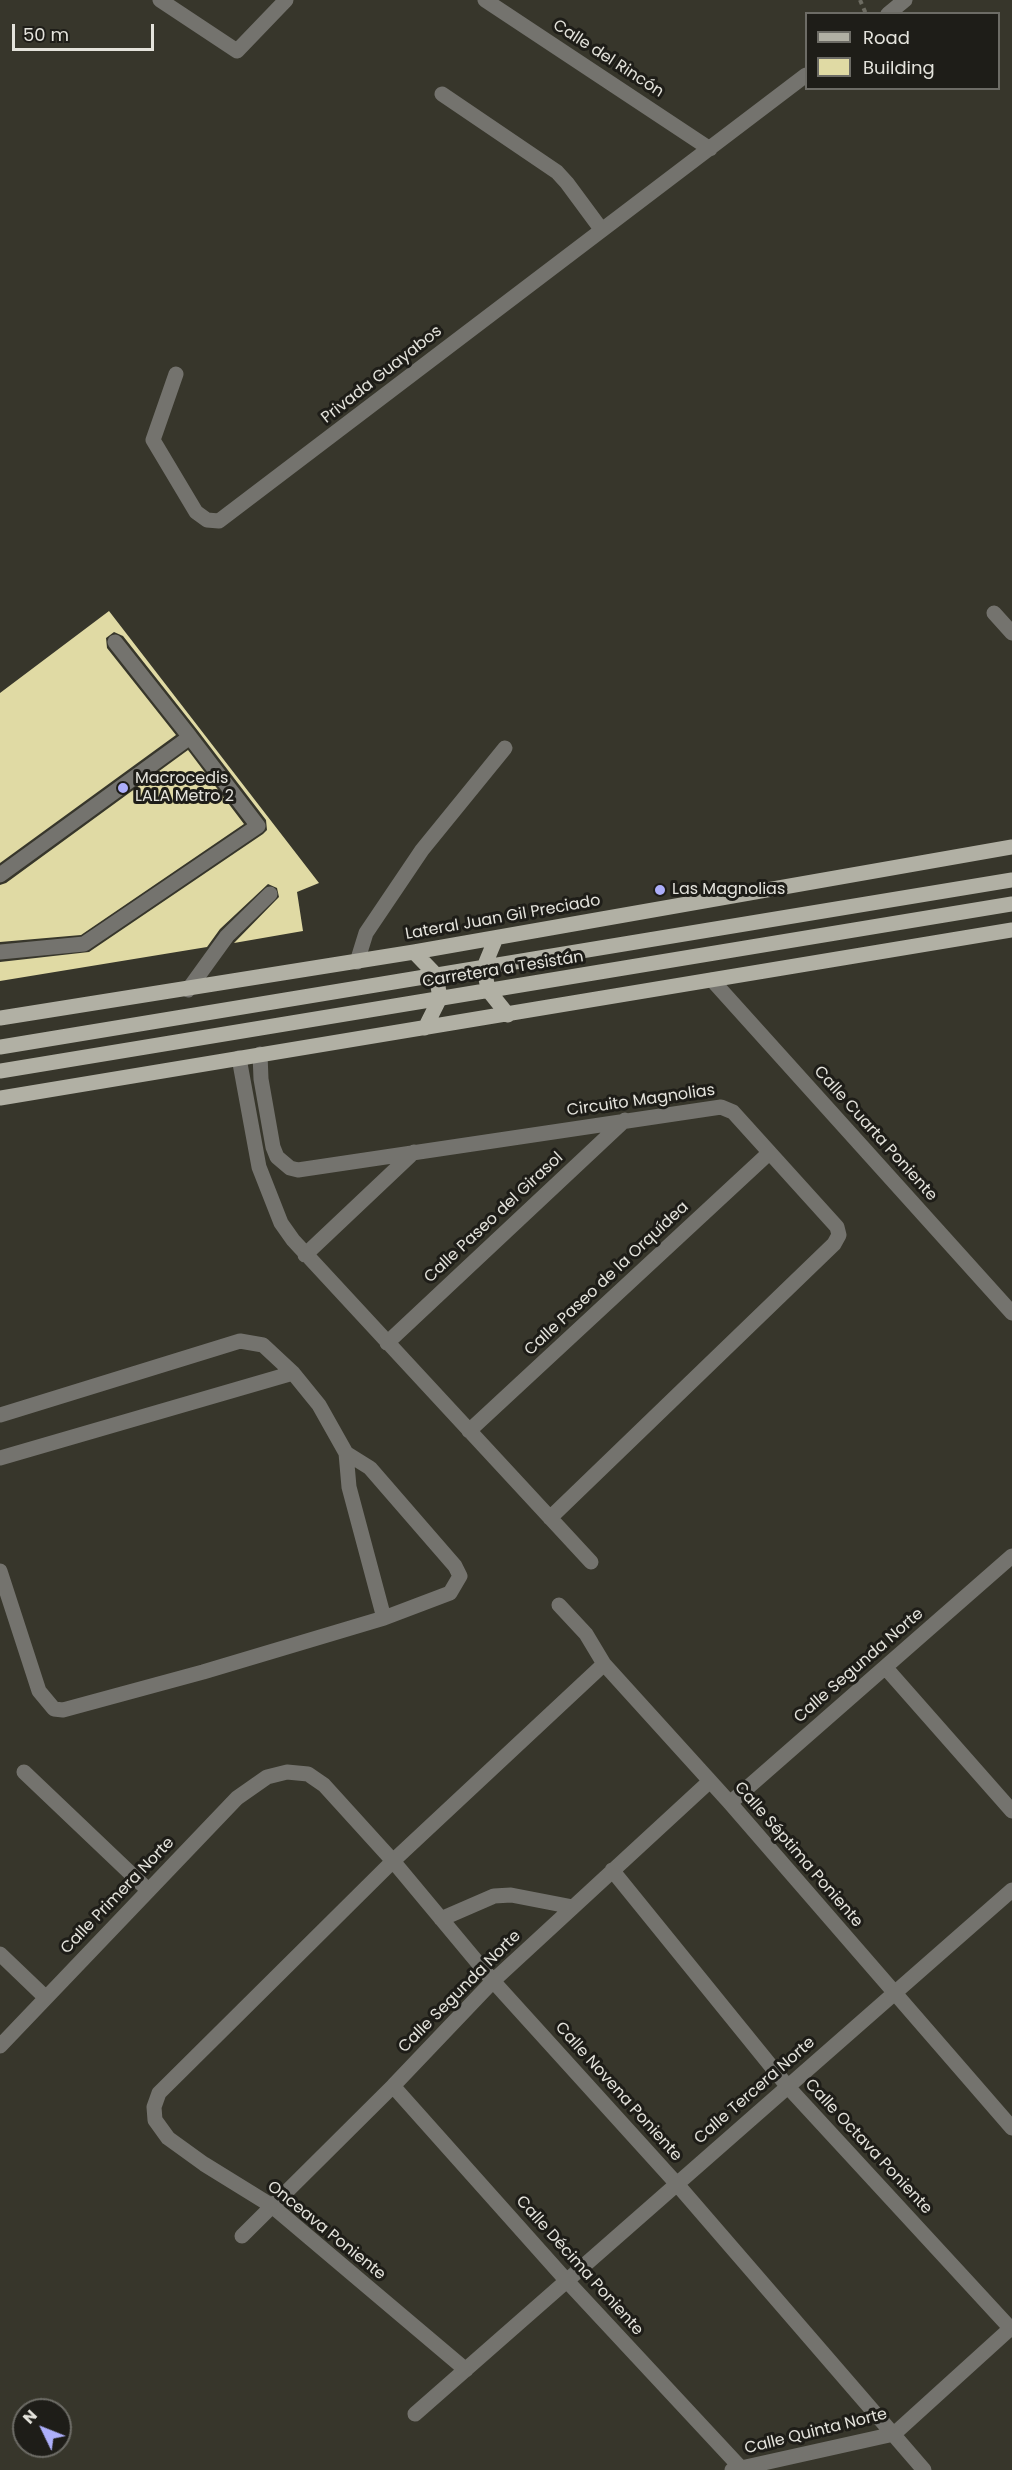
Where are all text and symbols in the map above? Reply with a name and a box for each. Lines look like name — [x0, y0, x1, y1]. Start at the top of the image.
scale bar — [15, 12, 158, 50]
legend — [805, 12, 1000, 90]
street label: Calle del Rincón — [549, 16, 667, 102]
text: 50 m — [23, 22, 69, 47]
text: Road — [863, 25, 910, 50]
text: Building — [863, 55, 935, 80]
street label: Privada Guayabos — [318, 322, 446, 428]
place label: Macrocedis LALA Metro 2 — [135, 769, 234, 807]
marker: Macrocedis LALA Metro 2 — [116, 781, 130, 795]
place label: Las Magnolias — [672, 880, 785, 900]
marker: Las Magnolias — [653, 883, 667, 897]
street label: Lateral Juan Gil Preciado — [404, 891, 602, 945]
street label: Carretera a Tesistán — [421, 948, 585, 992]
street label: Calle Cuarta Poniente — [809, 1063, 941, 1205]
street label: Circuito Magnolias — [566, 1081, 716, 1121]
street label: Calle Paseo del Girasol — [421, 1149, 567, 1287]
street label: Calle Paseo de la Orquídea — [521, 1198, 693, 1360]
street label: Calle Segunda Norte — [790, 1605, 928, 1727]
street label: Calle Séptima Poniente — [730, 1778, 866, 1932]
street label: Calle Primera Norte — [57, 1834, 179, 1958]
street label: Calle Segunda Norte — [395, 1927, 525, 2057]
street label: Calle Novena Poniente — [550, 2018, 686, 2166]
street label: Calle Tercera Norte — [691, 2033, 819, 2149]
street label: Calle Octava Poniente — [800, 2075, 936, 2219]
street label: Onceava Poniente — [263, 2177, 389, 2285]
street label: Calle Décima Poniente — [511, 2192, 647, 2340]
north arrow — [12, 2398, 72, 2458]
text: N — [17, 2405, 42, 2429]
street label: Calle Quinta Norte — [743, 2405, 889, 2459]

